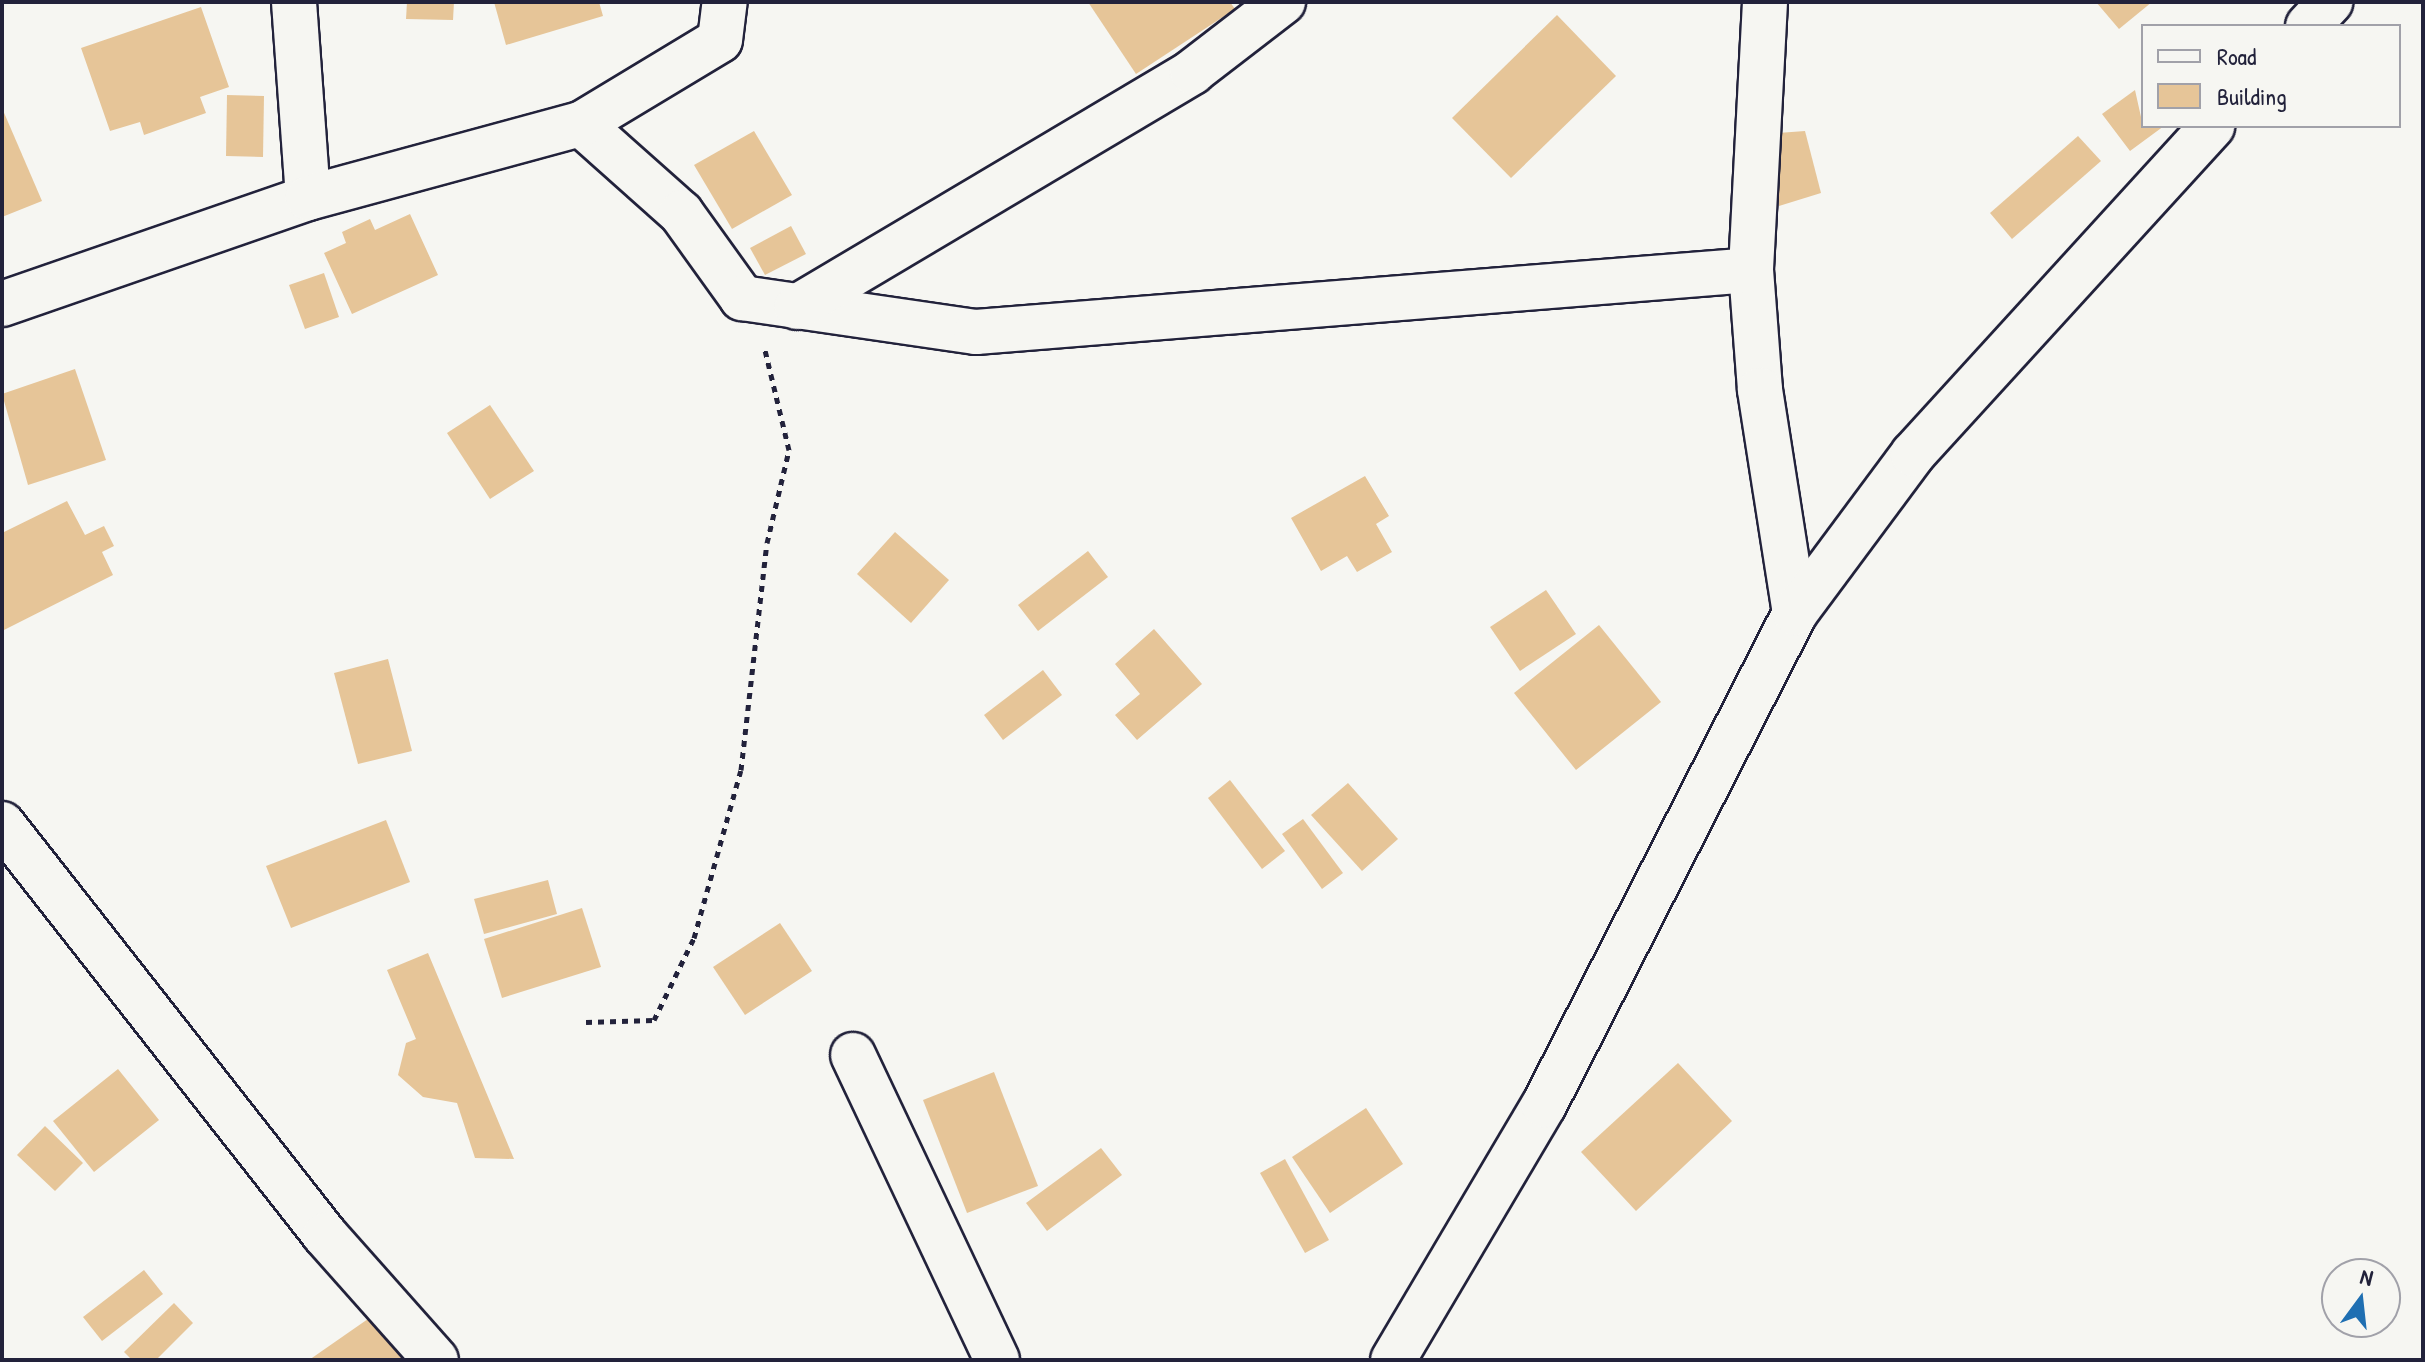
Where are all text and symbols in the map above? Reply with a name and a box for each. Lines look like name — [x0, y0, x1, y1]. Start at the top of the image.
legend — [2141, 24, 2401, 128]
text: Road — [2217, 40, 2256, 72]
text: Building — [2217, 80, 2287, 112]
north arrow — [2321, 1258, 2401, 1338]
text: N — [2357, 1261, 2376, 1293]

